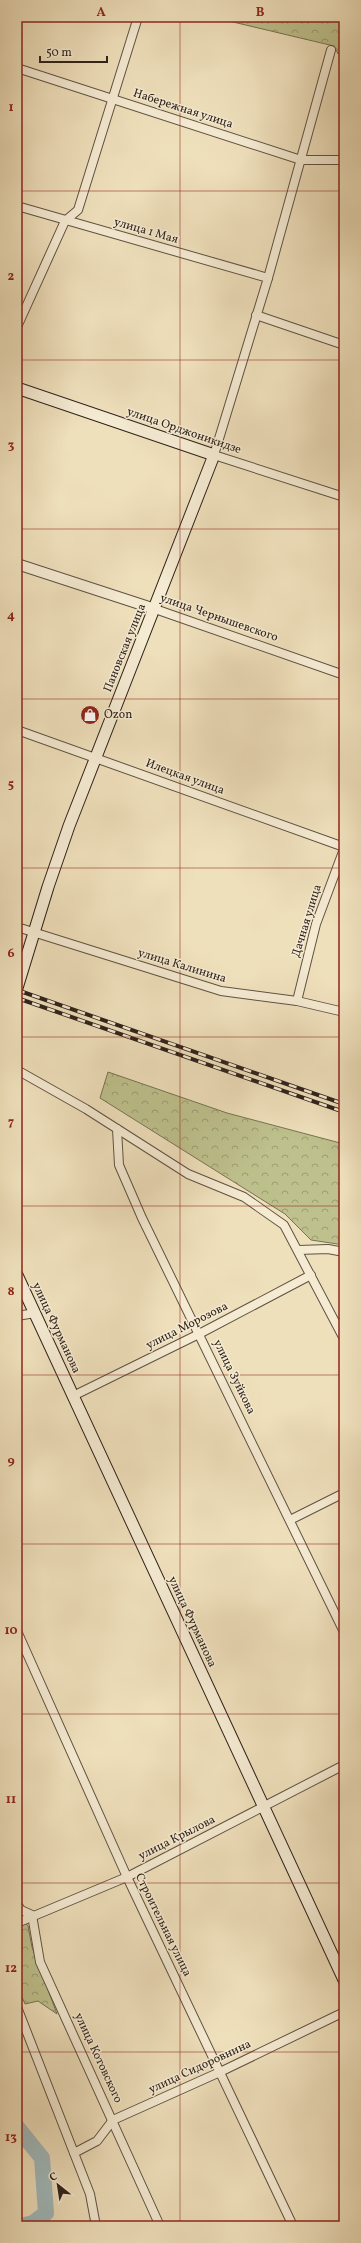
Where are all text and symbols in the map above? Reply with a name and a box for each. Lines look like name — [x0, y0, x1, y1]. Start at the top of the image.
text: A — [96, 4, 106, 22]
text: B — [256, 4, 265, 22]
scale bar — [40, 38, 107, 64]
text: 50 m — [46, 45, 72, 61]
street label: Набережная улица — [131, 85, 235, 133]
text: 1 — [8, 99, 14, 117]
street label: улица 1 Мая — [112, 214, 180, 248]
text: 2 — [8, 268, 15, 286]
street label: улица Орджоникидзе — [125, 404, 244, 458]
text: 3 — [8, 437, 15, 455]
street label: улица Чернышевского — [158, 590, 280, 646]
street label: Пановская улица — [100, 601, 150, 695]
text: 4 — [7, 607, 15, 625]
shop icon: Ozon — [79, 704, 101, 726]
place label: Ozon — [104, 707, 132, 723]
street label: Илецкая улица — [143, 755, 227, 799]
text: 5 — [8, 776, 14, 794]
street label: Дачная улица — [288, 882, 326, 959]
text: 6 — [7, 945, 15, 963]
street label: улица Калинина — [136, 945, 228, 987]
text: 7 — [8, 1114, 14, 1132]
street label: улица Фурманова — [28, 1280, 84, 1376]
text: 8 — [7, 1283, 15, 1301]
street label: улица Морозова — [143, 1298, 231, 1354]
street label: улица Зуйкова — [209, 1337, 259, 1417]
text: 9 — [7, 1452, 15, 1470]
street label: улица Фурманова — [164, 1574, 220, 1670]
text: 10 — [4, 1622, 18, 1640]
text: 11 — [6, 1791, 16, 1809]
street label: улица Крылова — [136, 1812, 218, 1864]
street label: Строительная улица — [131, 1871, 195, 1979]
text: 12 — [5, 1960, 17, 1978]
street label: улица Котовского — [70, 2010, 126, 2106]
street label: улица Сидоровнина — [146, 2036, 254, 2098]
text: 13 — [5, 2129, 17, 2147]
north arrow — [38, 2165, 78, 2205]
text: С — [47, 2169, 61, 2186]

